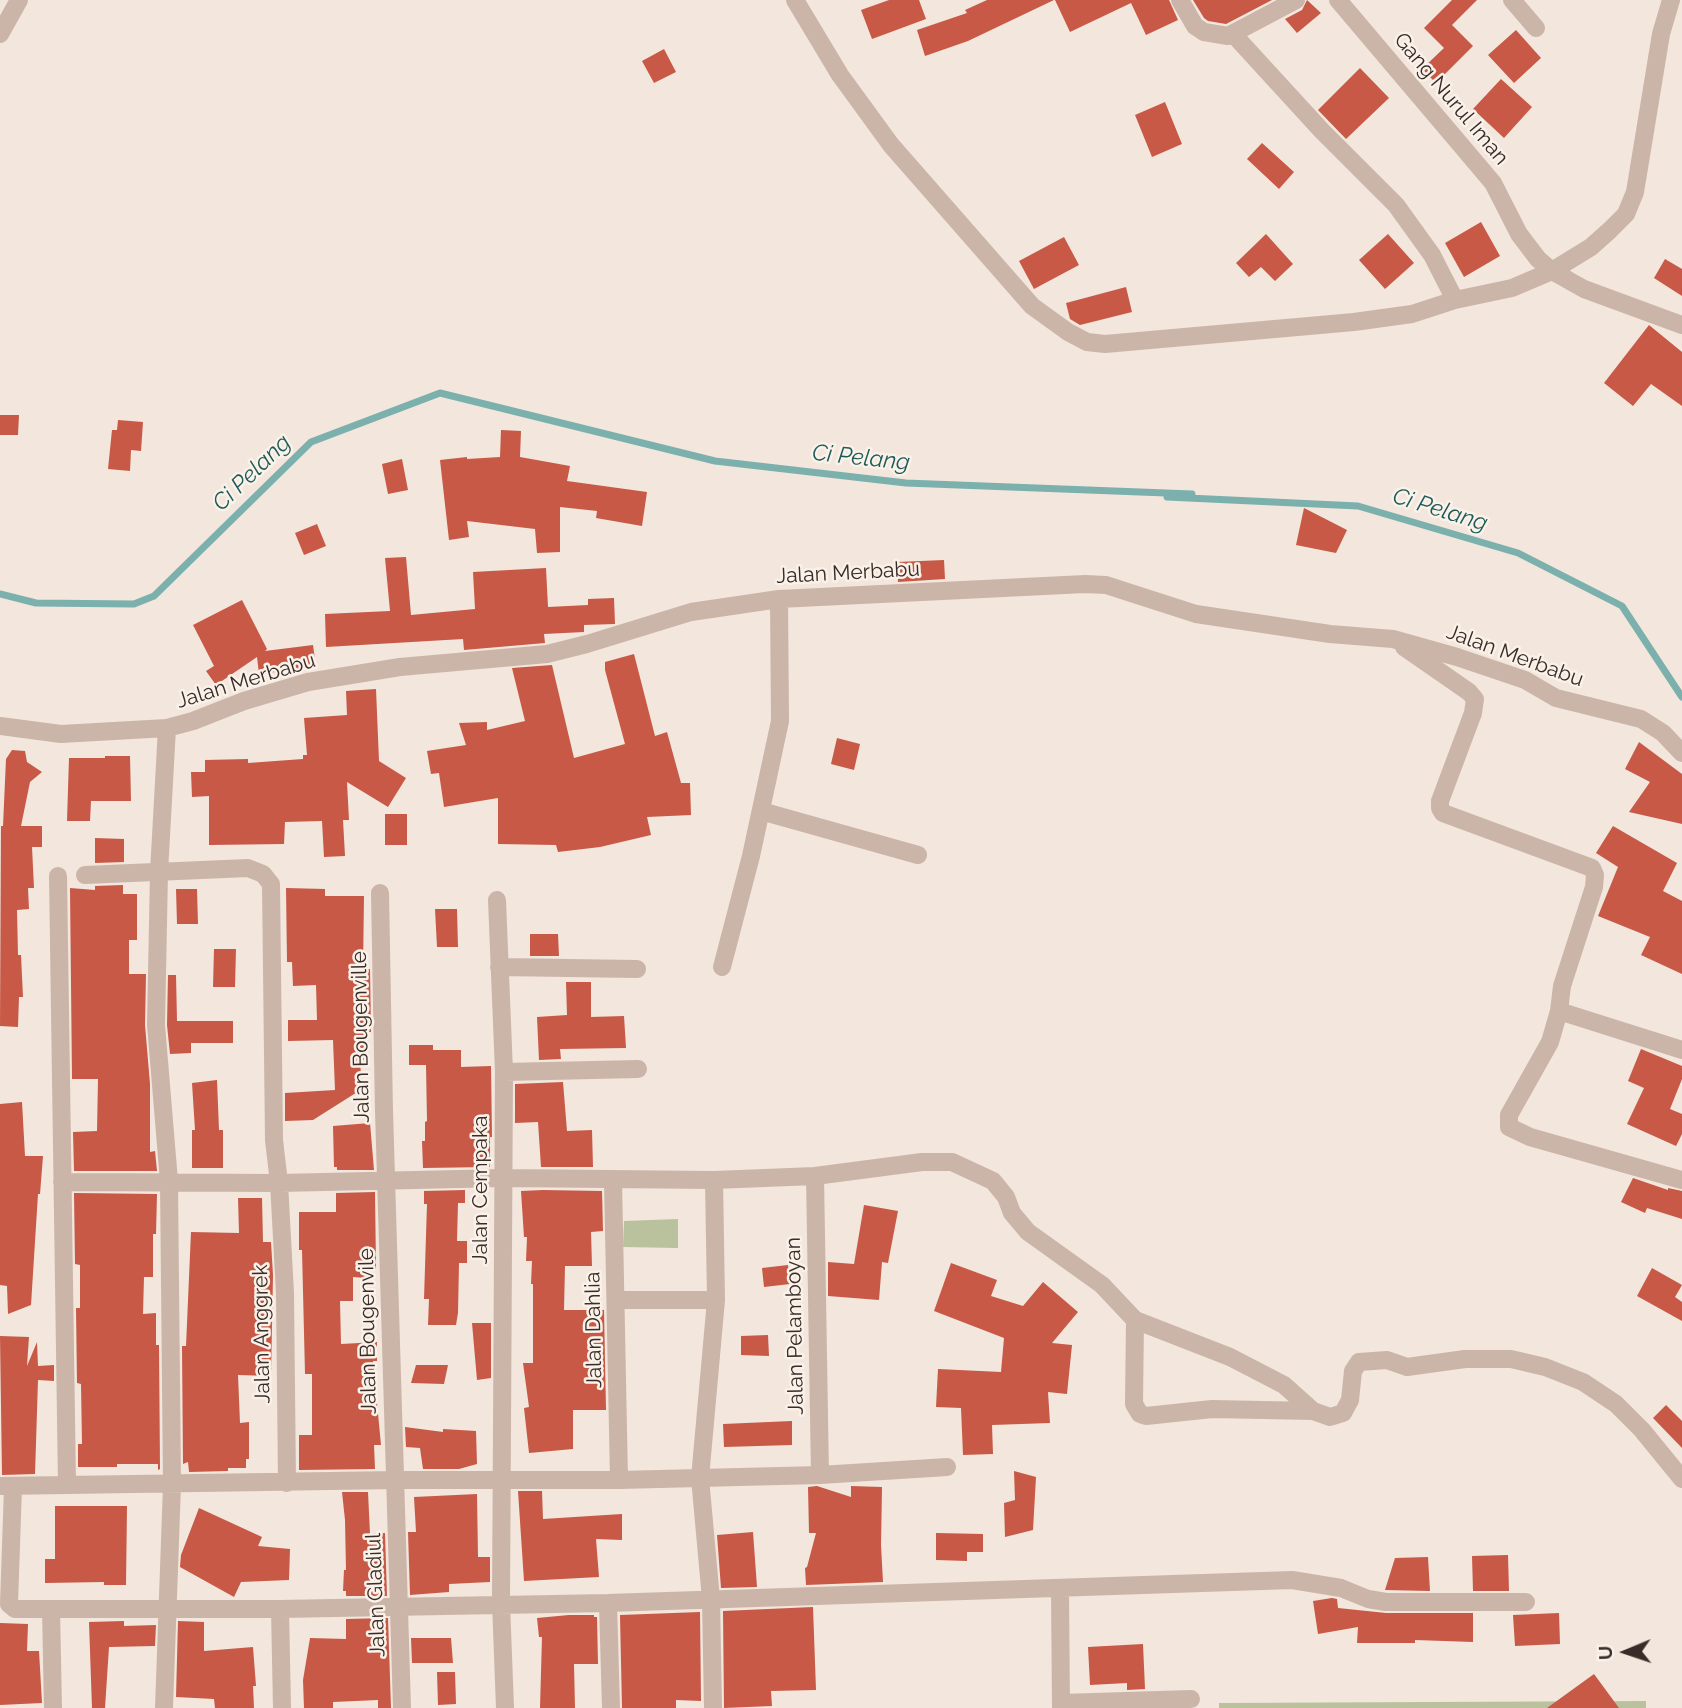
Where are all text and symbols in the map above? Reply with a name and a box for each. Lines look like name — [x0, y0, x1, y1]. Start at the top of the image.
street label: Gang Nurul Iman — [1388, 28, 1514, 170]
water label: Ci Pelang — [207, 429, 297, 517]
water label: Ci Pelang — [811, 439, 911, 477]
water label: Ci Pelang — [1389, 482, 1491, 538]
street label: Jalan Merbabu — [775, 557, 921, 589]
street label: Jalan Merbabu — [1443, 620, 1587, 692]
street label: Jalan Merbabu — [174, 648, 318, 714]
street label: Jalan Bougenville — [347, 951, 375, 1123]
street label: Jalan Cempaka — [468, 1115, 494, 1265]
street label: Jalan Pelamboyan — [781, 1237, 809, 1415]
street label: Jalan Bougenvile — [354, 1248, 382, 1414]
street label: Jalan Anggrek — [248, 1264, 276, 1404]
street label: Jalan Dahlia — [580, 1272, 608, 1388]
street label: Jalan Gladiul — [361, 1533, 391, 1657]
north arrow — [1591, 1617, 1661, 1687]
text: U — [1594, 1645, 1616, 1660]

